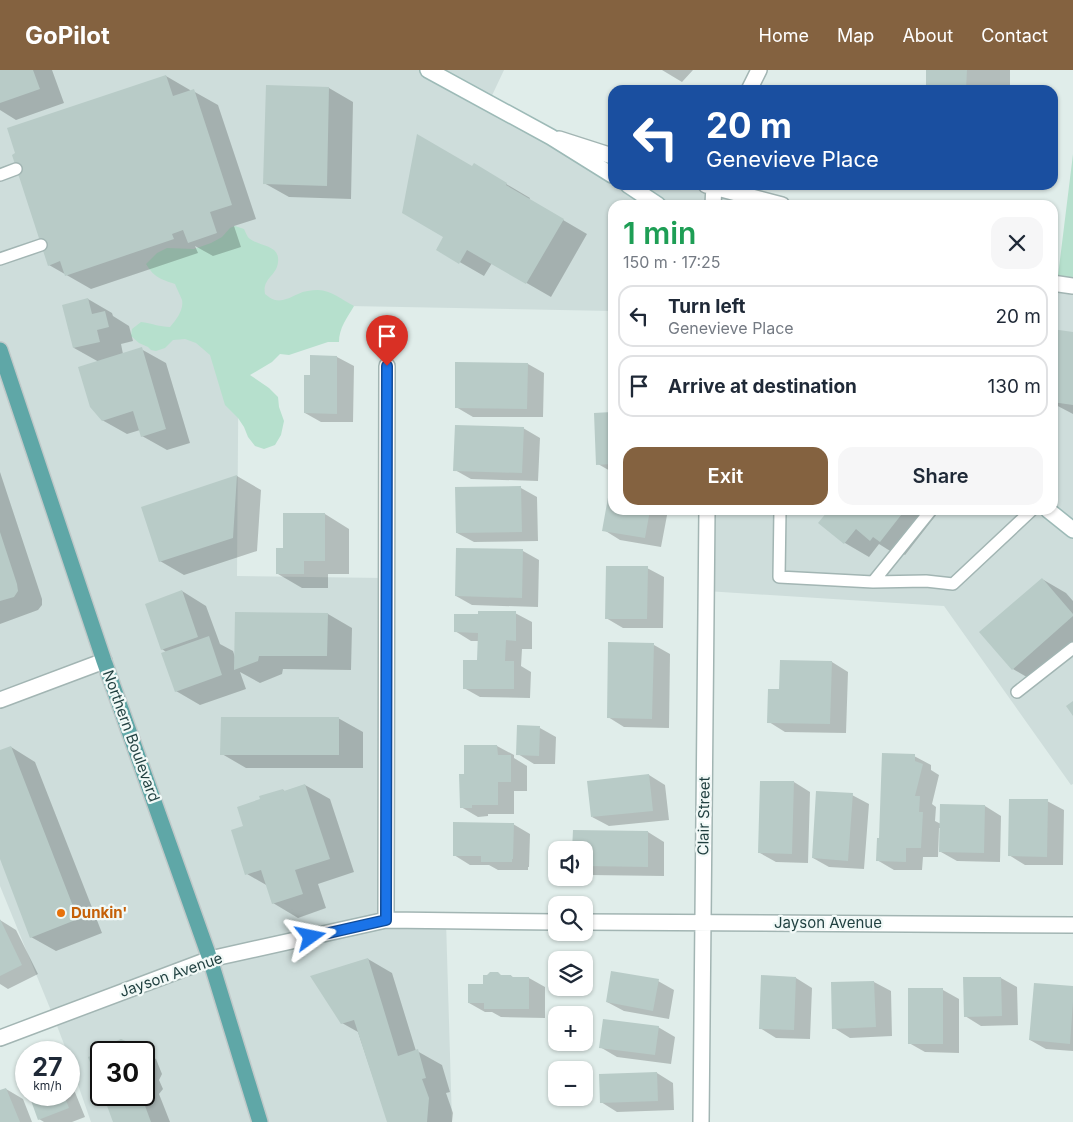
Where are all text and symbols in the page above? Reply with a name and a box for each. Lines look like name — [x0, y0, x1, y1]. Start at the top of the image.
text: GoPilot — [25, 21, 110, 50]
text: Home — [759, 25, 809, 46]
text: Map — [837, 25, 874, 46]
text: About — [902, 25, 953, 46]
text: Contact — [981, 25, 1048, 46]
text: 20 m — [706, 104, 792, 146]
icon: left — [623, 105, 688, 170]
text: Genevieve Place — [706, 146, 879, 172]
text: 1 min — [623, 215, 696, 251]
button: close — [991, 217, 1043, 269]
text: 150 m · 17:25 — [623, 252, 721, 272]
text: Turn left — [668, 295, 746, 318]
icon: left — [625, 302, 653, 330]
text: 20 m — [995, 305, 1041, 328]
pin — [366, 315, 408, 366]
text: Genevieve Place — [668, 318, 794, 338]
icon: arrive — [373, 322, 401, 350]
icon: arrive — [625, 372, 653, 400]
text: Arrive at destination — [668, 375, 857, 398]
text: 130 m — [988, 375, 1041, 398]
button: Exit — [623, 447, 828, 505]
button: Share — [838, 447, 1043, 505]
street label: Northern Boulevard — [99, 667, 164, 804]
street label: Clair Street — [693, 776, 714, 856]
map controls — [548, 841, 593, 1106]
button: sound — [548, 841, 593, 886]
button: search — [548, 896, 593, 941]
place label: Dunkin' — [71, 903, 127, 922]
marker: Dunkin' — [55, 907, 67, 919]
position arrow — [284, 910, 336, 962]
street label: Jayson Avenue — [774, 913, 882, 932]
street label: Jayson Avenue — [117, 948, 225, 1001]
button: layers — [548, 951, 593, 996]
button: + — [548, 1006, 593, 1051]
speed limit sign: 30 — [90, 1041, 155, 1106]
text: 27 — [32, 1052, 63, 1082]
button: − — [548, 1061, 593, 1106]
text: km/h — [33, 1078, 62, 1093]

